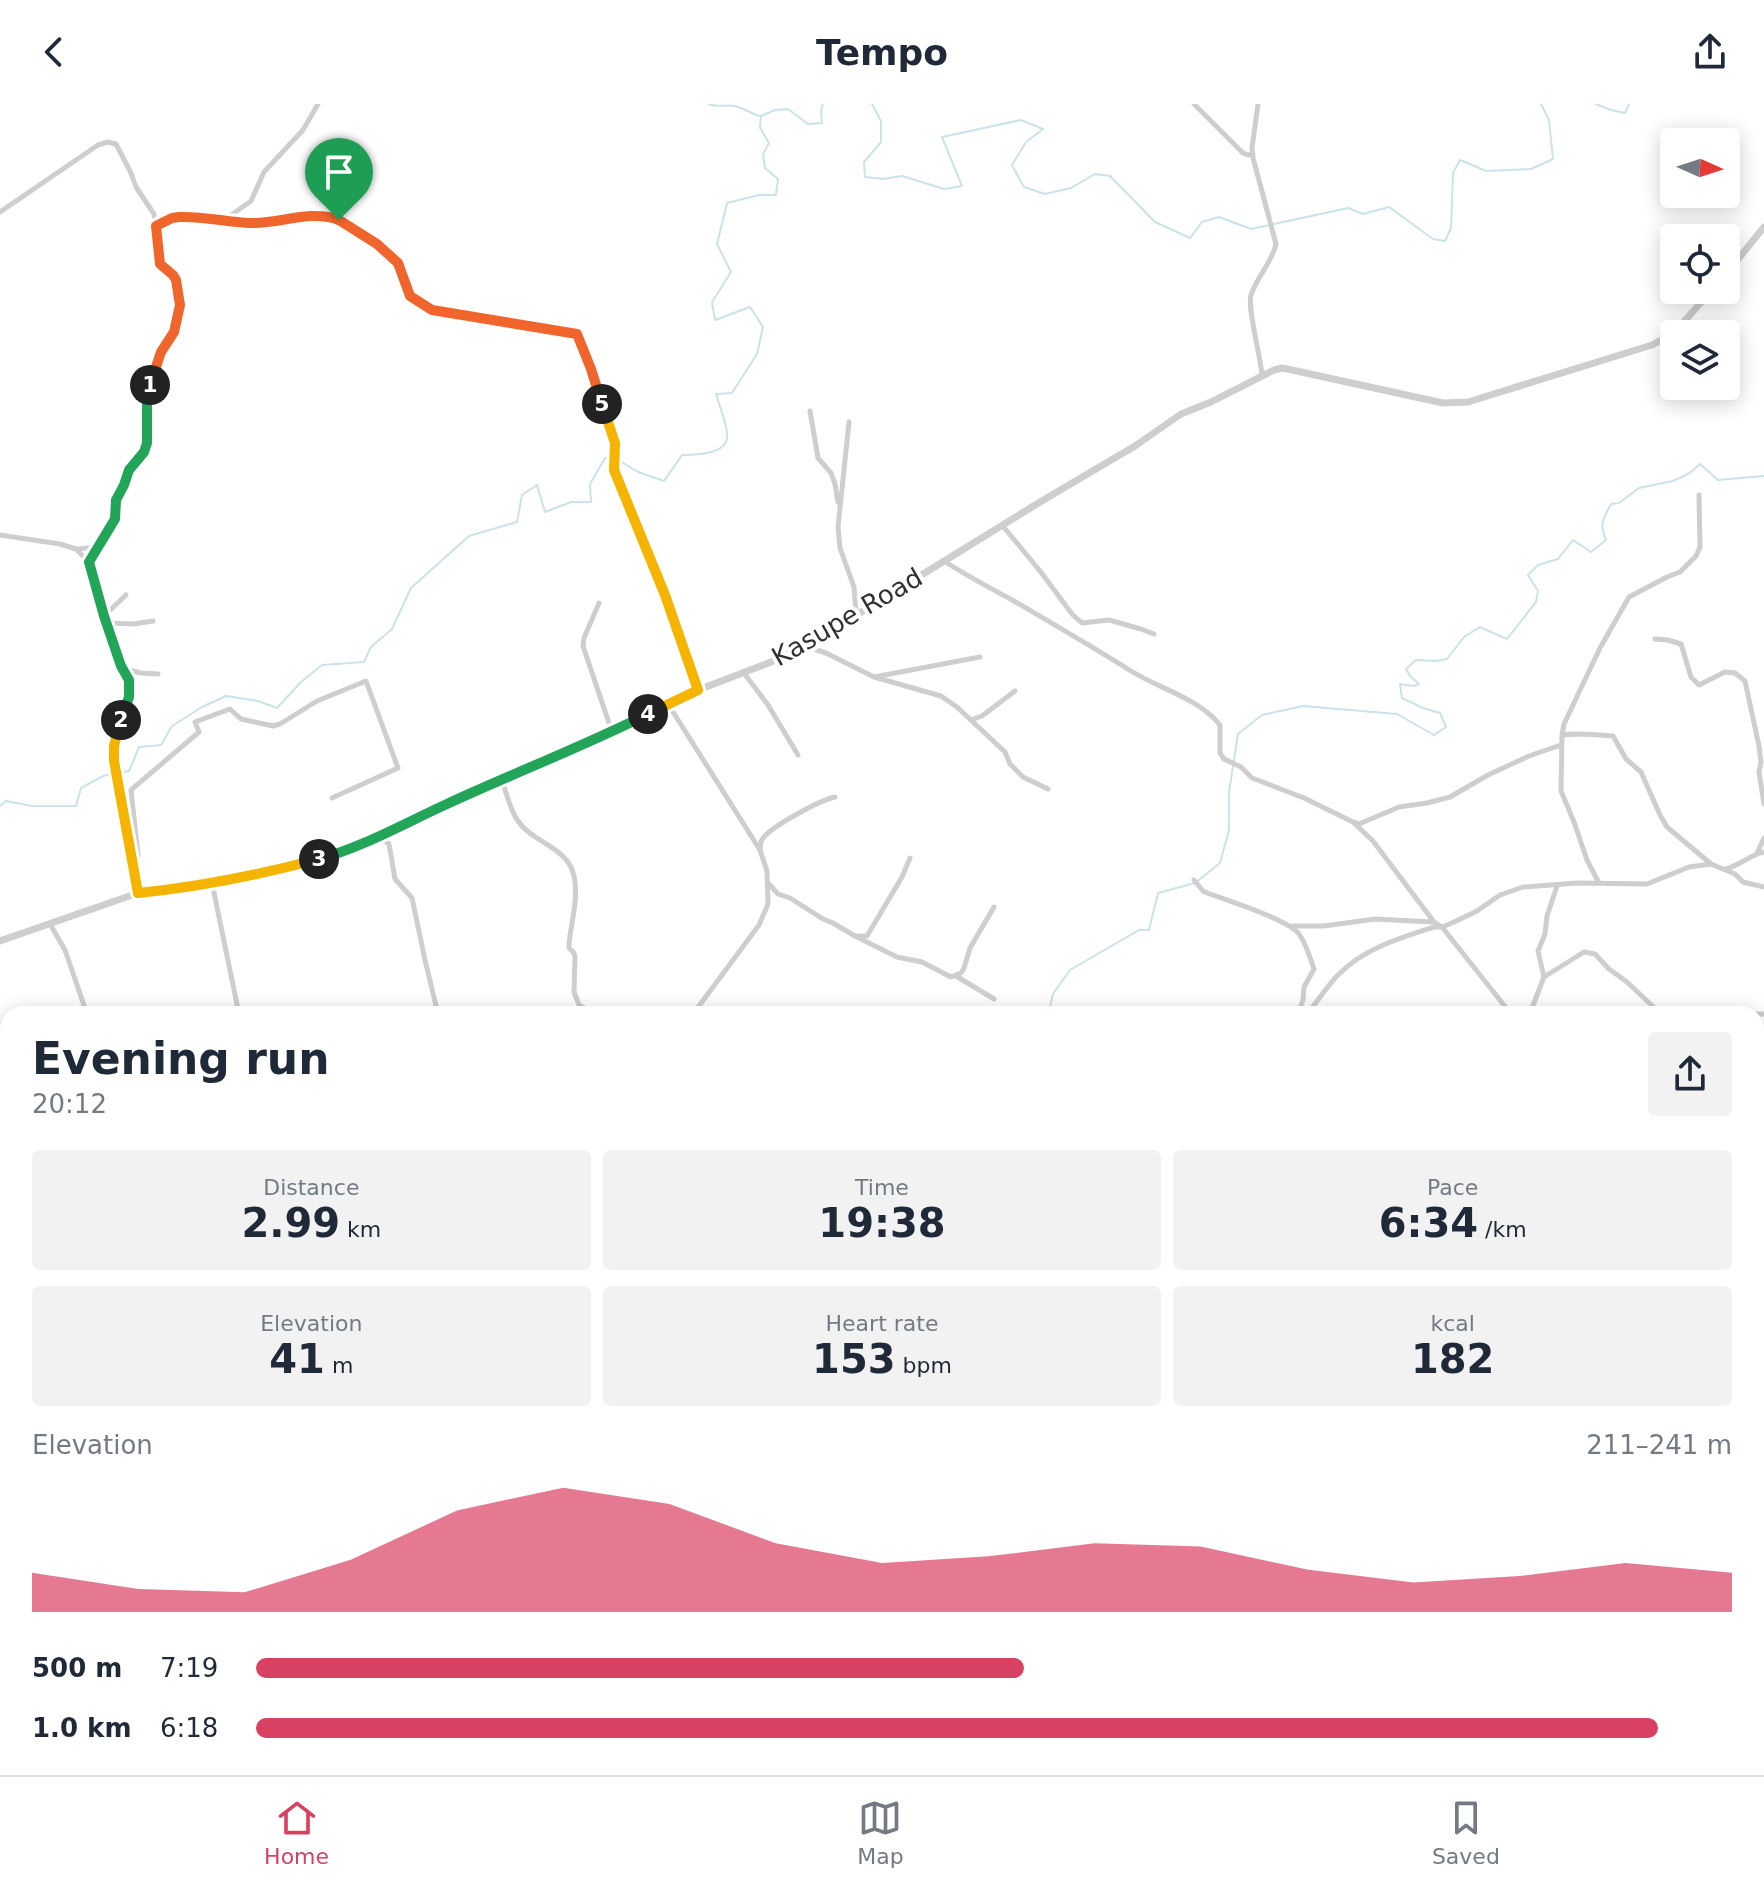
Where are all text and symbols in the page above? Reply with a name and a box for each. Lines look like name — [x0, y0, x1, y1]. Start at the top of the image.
icon: back — [32, 30, 76, 74]
icon: share — [1688, 30, 1732, 74]
text: Tempo — [816, 32, 948, 73]
north arrow — [1660, 128, 1740, 208]
map controls — [1660, 128, 1740, 400]
pin — [305, 138, 373, 220]
icon: arrive — [317, 150, 361, 194]
button: locate — [1660, 224, 1740, 304]
button: layers — [1660, 320, 1740, 400]
pin: 1 — [130, 365, 170, 405]
text: 1 — [142, 372, 158, 397]
pin: 5 — [582, 384, 622, 424]
text: 5 — [594, 391, 610, 416]
street label: Kasupe Road — [767, 562, 927, 672]
pin: 4 — [628, 694, 668, 734]
pin: 2 — [101, 700, 141, 740]
text: 4 — [640, 701, 656, 726]
text: 2 — [113, 707, 129, 732]
pin: 3 — [299, 839, 339, 879]
text: 3 — [311, 846, 327, 871]
button: share — [1648, 1032, 1732, 1116]
text: Evening run — [32, 1033, 329, 1084]
text: 20:12 — [32, 1089, 107, 1119]
text: Distance — [263, 1175, 359, 1200]
text: Time — [855, 1175, 909, 1200]
text: Pace — [1427, 1175, 1478, 1200]
text: 2.99 — [241, 1200, 340, 1246]
text: 19:38 — [818, 1200, 946, 1246]
text: 6:34 — [1379, 1200, 1478, 1246]
text: km — [340, 1217, 381, 1242]
text: /km — [1478, 1217, 1527, 1242]
text: Elevation — [260, 1311, 362, 1336]
text: Heart rate — [826, 1311, 938, 1336]
text: kcal — [1430, 1311, 1475, 1336]
text: 41 — [269, 1336, 325, 1382]
text: 153 — [812, 1336, 896, 1382]
text: 182 — [1411, 1336, 1494, 1382]
text: m — [325, 1353, 353, 1378]
text: bpm — [896, 1353, 952, 1378]
text: Elevation — [32, 1430, 153, 1460]
text: 211–241 m — [1586, 1430, 1732, 1460]
text: 500 m — [32, 1653, 122, 1683]
text: 7:19 — [160, 1653, 218, 1683]
text: 1.0 km — [32, 1713, 132, 1743]
text: 6:18 — [160, 1713, 218, 1743]
tab: Home — [264, 1796, 329, 1869]
tab: Map — [857, 1796, 904, 1869]
tab: Saved — [1432, 1796, 1500, 1869]

